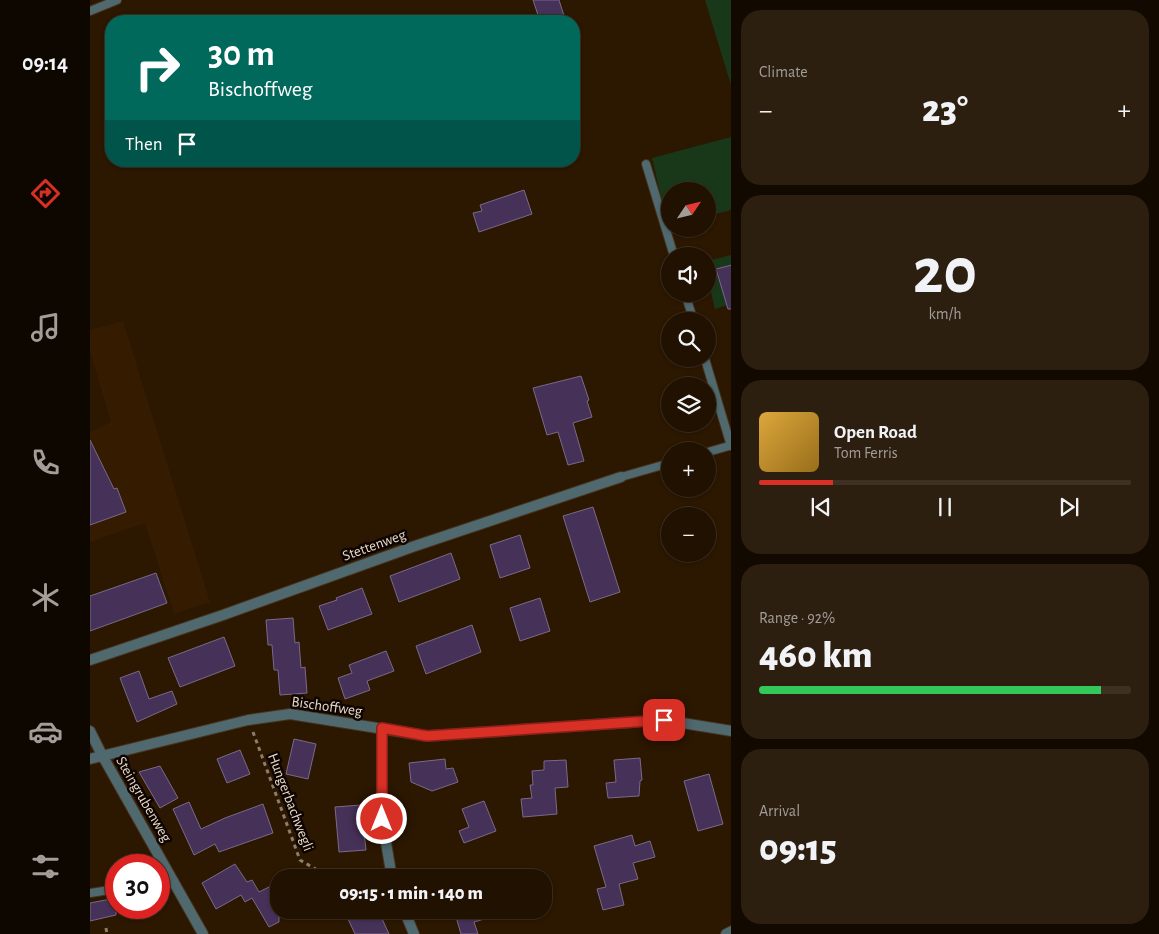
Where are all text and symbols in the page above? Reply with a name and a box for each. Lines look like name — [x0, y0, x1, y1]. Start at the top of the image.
icon: right — [125, 35, 190, 100]
text: 30 m — [208, 37, 275, 72]
text: 09:14 — [22, 52, 68, 74]
text: Climate — [759, 64, 808, 80]
text: Bischoffweg — [208, 78, 312, 100]
text: 23° — [922, 91, 968, 129]
text: − — [759, 97, 772, 125]
text: + — [1118, 97, 1131, 125]
icon: arrive — [173, 130, 201, 158]
text: Then — [125, 135, 163, 154]
icon: directions — [28, 176, 63, 211]
north arrow — [661, 182, 716, 238]
map controls — [661, 182, 716, 562]
text: 20 — [913, 240, 977, 305]
button: sound — [661, 247, 716, 302]
text: km/h — [928, 306, 962, 322]
icon: music — [28, 310, 63, 345]
button: search — [661, 312, 716, 367]
button: layers — [661, 377, 716, 432]
text: Open Road — [834, 423, 917, 442]
button: + — [661, 442, 716, 497]
icon: phone — [28, 445, 63, 480]
text: Tom Ferris — [834, 445, 898, 461]
icon: previous — [807, 493, 835, 521]
icon: pause — [931, 493, 959, 521]
icon: next — [1055, 493, 1083, 521]
button: − — [661, 507, 716, 562]
street label: Stettenweg — [340, 527, 409, 564]
icon: climate — [28, 580, 63, 615]
text: Range · 92% — [759, 610, 835, 626]
text: 460 km — [759, 637, 873, 675]
street label: Bischoffweg — [291, 694, 364, 719]
pin — [643, 699, 685, 741]
icon: arrive — [650, 706, 678, 734]
icon: car — [28, 714, 63, 749]
street label: Hungerbachwegli — [265, 751, 316, 853]
street label: Steingrubenweg — [113, 754, 174, 845]
position arrow — [355, 792, 407, 844]
text: Arrival — [759, 803, 800, 819]
text: 09:15 — [759, 830, 837, 868]
icon: filters — [28, 849, 63, 884]
speed limit sign: 30 — [105, 854, 170, 919]
text: 09:15 · 1 min · 140 m — [339, 884, 483, 903]

